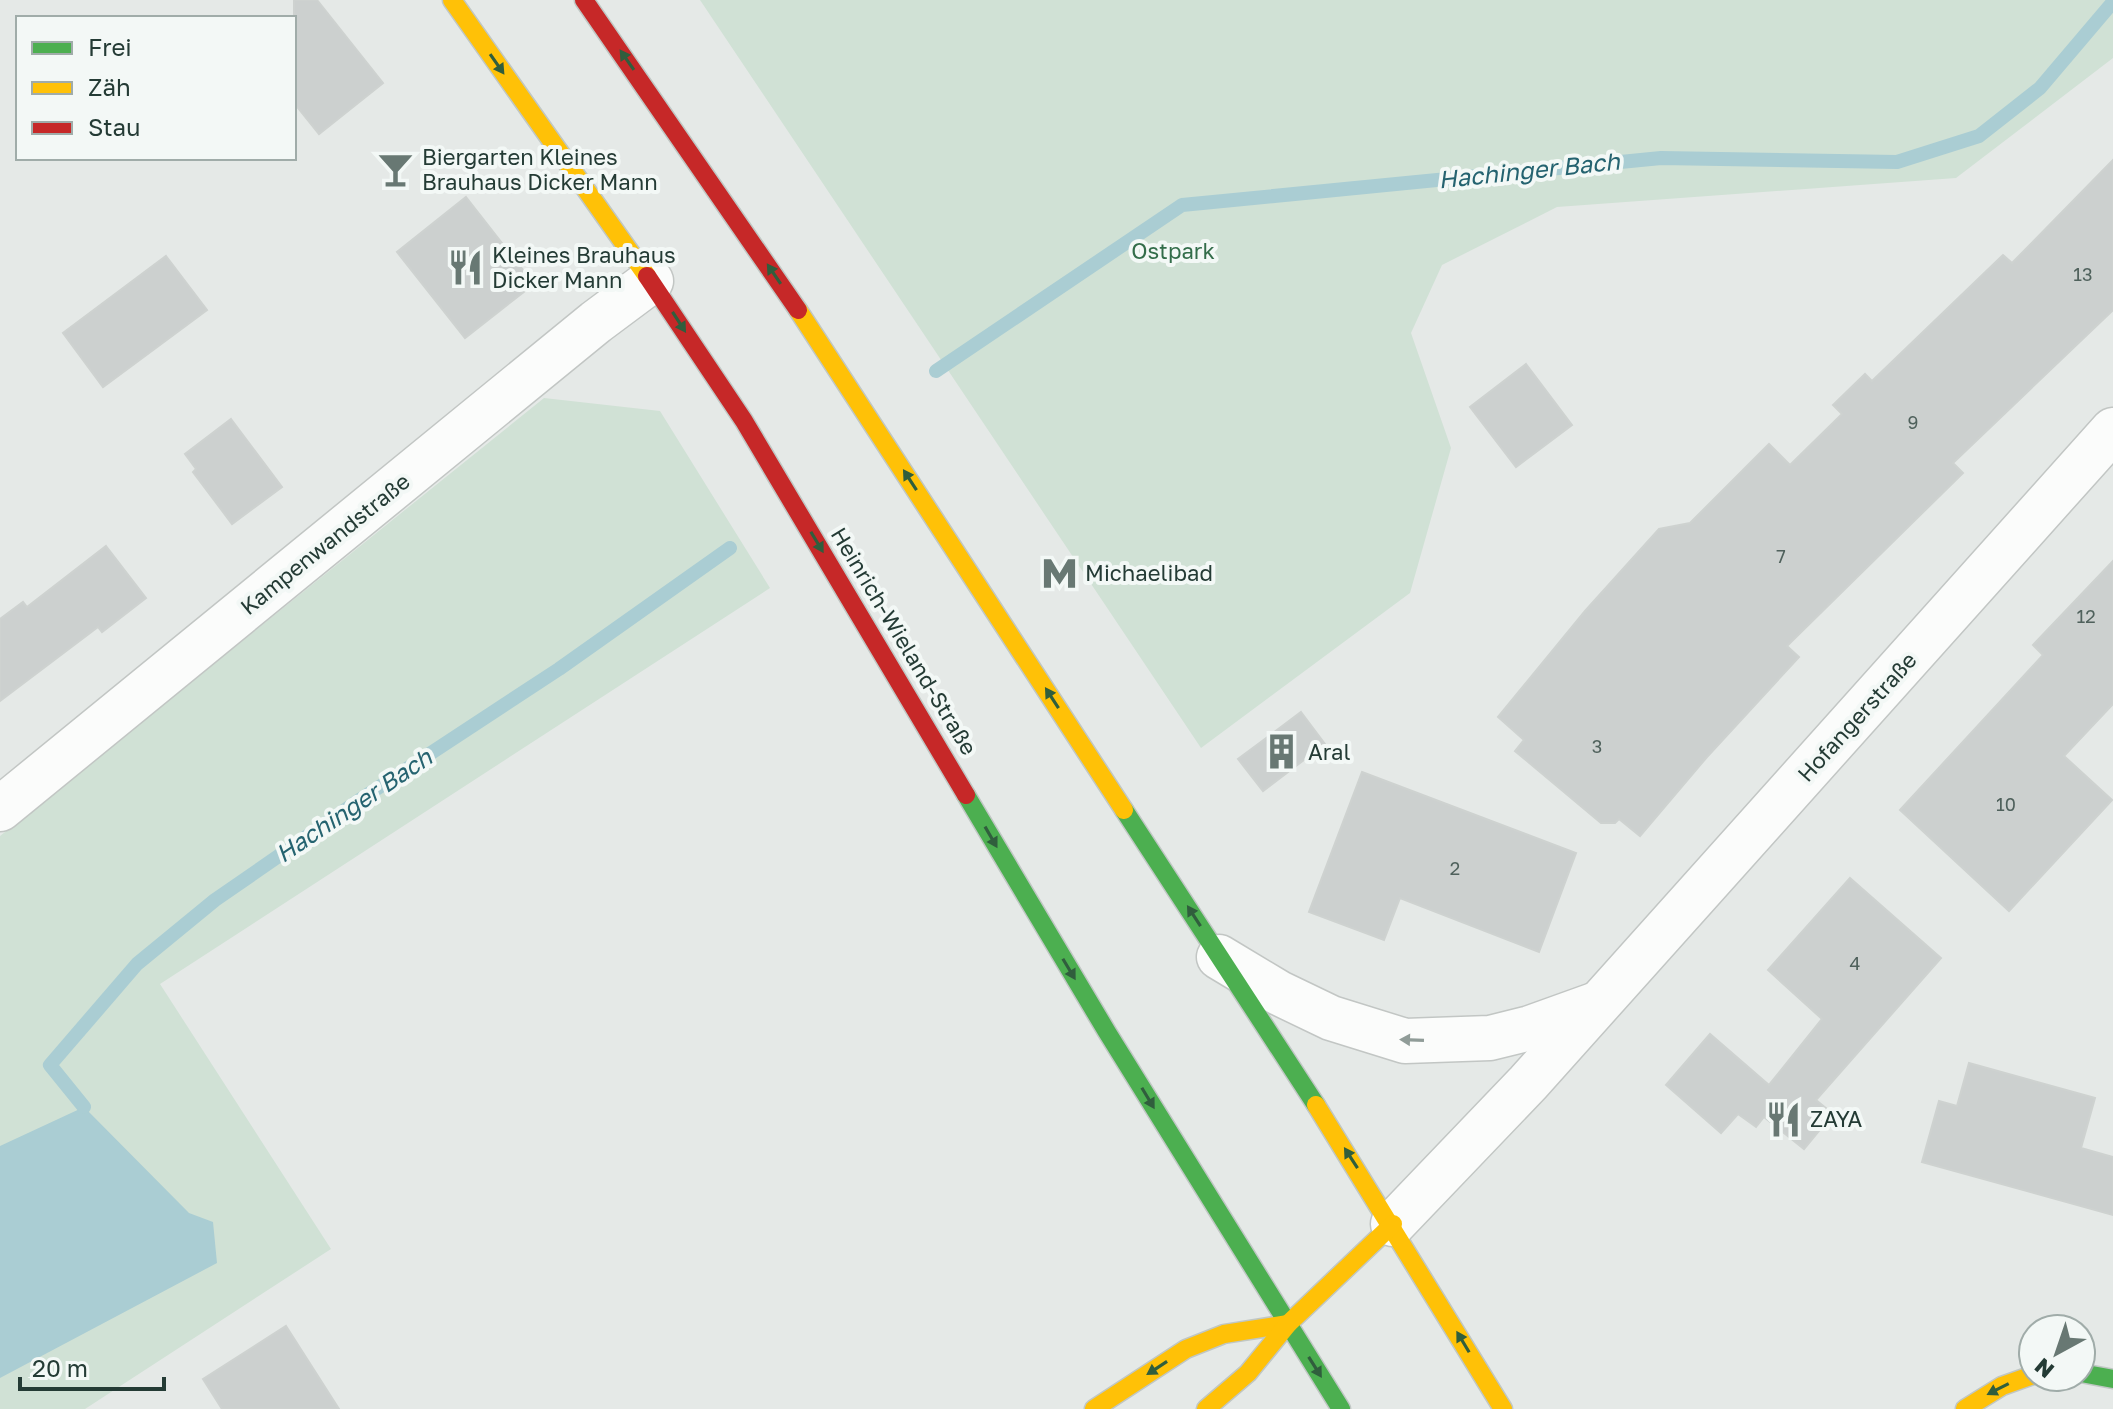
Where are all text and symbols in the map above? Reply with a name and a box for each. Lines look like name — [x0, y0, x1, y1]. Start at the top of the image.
legend — [16, 16, 296, 160]
text: Frei — [88, 32, 132, 61]
one-way arrow — [619, 49, 635, 71]
one-way arrow — [489, 53, 504, 74]
text: Zäh — [88, 72, 131, 101]
text: Stau — [88, 112, 141, 141]
place label: Biergarten Kleines Brauhaus Dicker Mann — [422, 143, 658, 195]
water label: Hachinger Bach — [1437, 145, 1622, 194]
bar icon: Biergarten Kleines Brauhaus Dicker Mann — [377, 151, 415, 189]
park label: Ostpark — [1131, 237, 1215, 264]
place label: Kleines Brauhaus Dicker Mann — [492, 241, 676, 293]
restaurant icon: Kleines Brauhaus Dicker Mann — [447, 249, 485, 287]
house number: 13 — [2073, 263, 2093, 285]
one-way arrow — [767, 264, 782, 285]
one-way arrow — [671, 312, 686, 333]
house number: 9 — [1908, 411, 1918, 433]
street label: Kampenwandstraße — [235, 467, 415, 620]
one-way arrow — [903, 470, 918, 491]
street label: Heinrich-Wieland-Straße — [826, 522, 983, 759]
one-way arrow — [810, 531, 824, 553]
house number: 7 — [1776, 545, 1786, 567]
metro station icon: Michaelibad — [1040, 554, 1078, 592]
place label: Michaelibad — [1085, 559, 1213, 586]
house number: 12 — [2076, 605, 2096, 627]
street label: Hofangerstraße — [1791, 646, 1922, 787]
one-way arrow — [1045, 688, 1060, 709]
building icon: Aral — [1263, 733, 1301, 771]
house number: 3 — [1592, 735, 1602, 757]
place label: Aral — [1308, 738, 1351, 765]
water label: Hachinger Bach — [269, 741, 438, 869]
house number: 10 — [1996, 793, 2016, 815]
one-way arrow — [984, 826, 998, 848]
house number: 2 — [1450, 857, 1460, 879]
one-way arrow — [1186, 906, 1201, 927]
house number: 4 — [1850, 952, 1861, 974]
one-way arrow — [1062, 958, 1076, 980]
one-way arrow — [1399, 1033, 1424, 1046]
one-way arrow — [1140, 1087, 1154, 1109]
restaurant icon: ZAYA — [1765, 1100, 1803, 1138]
place label: ZAYA — [1810, 1105, 1863, 1132]
one-way arrow — [1344, 1147, 1358, 1169]
north arrow — [2017, 1313, 2097, 1393]
one-way arrow — [1456, 1331, 1470, 1353]
scale bar — [20, 1341, 164, 1391]
text: 20 m — [32, 1353, 88, 1382]
text: N — [2029, 1353, 2059, 1384]
one-way arrow — [1307, 1356, 1321, 1378]
one-way arrow — [1146, 1360, 1168, 1374]
one-way arrow — [1986, 1383, 2009, 1396]

